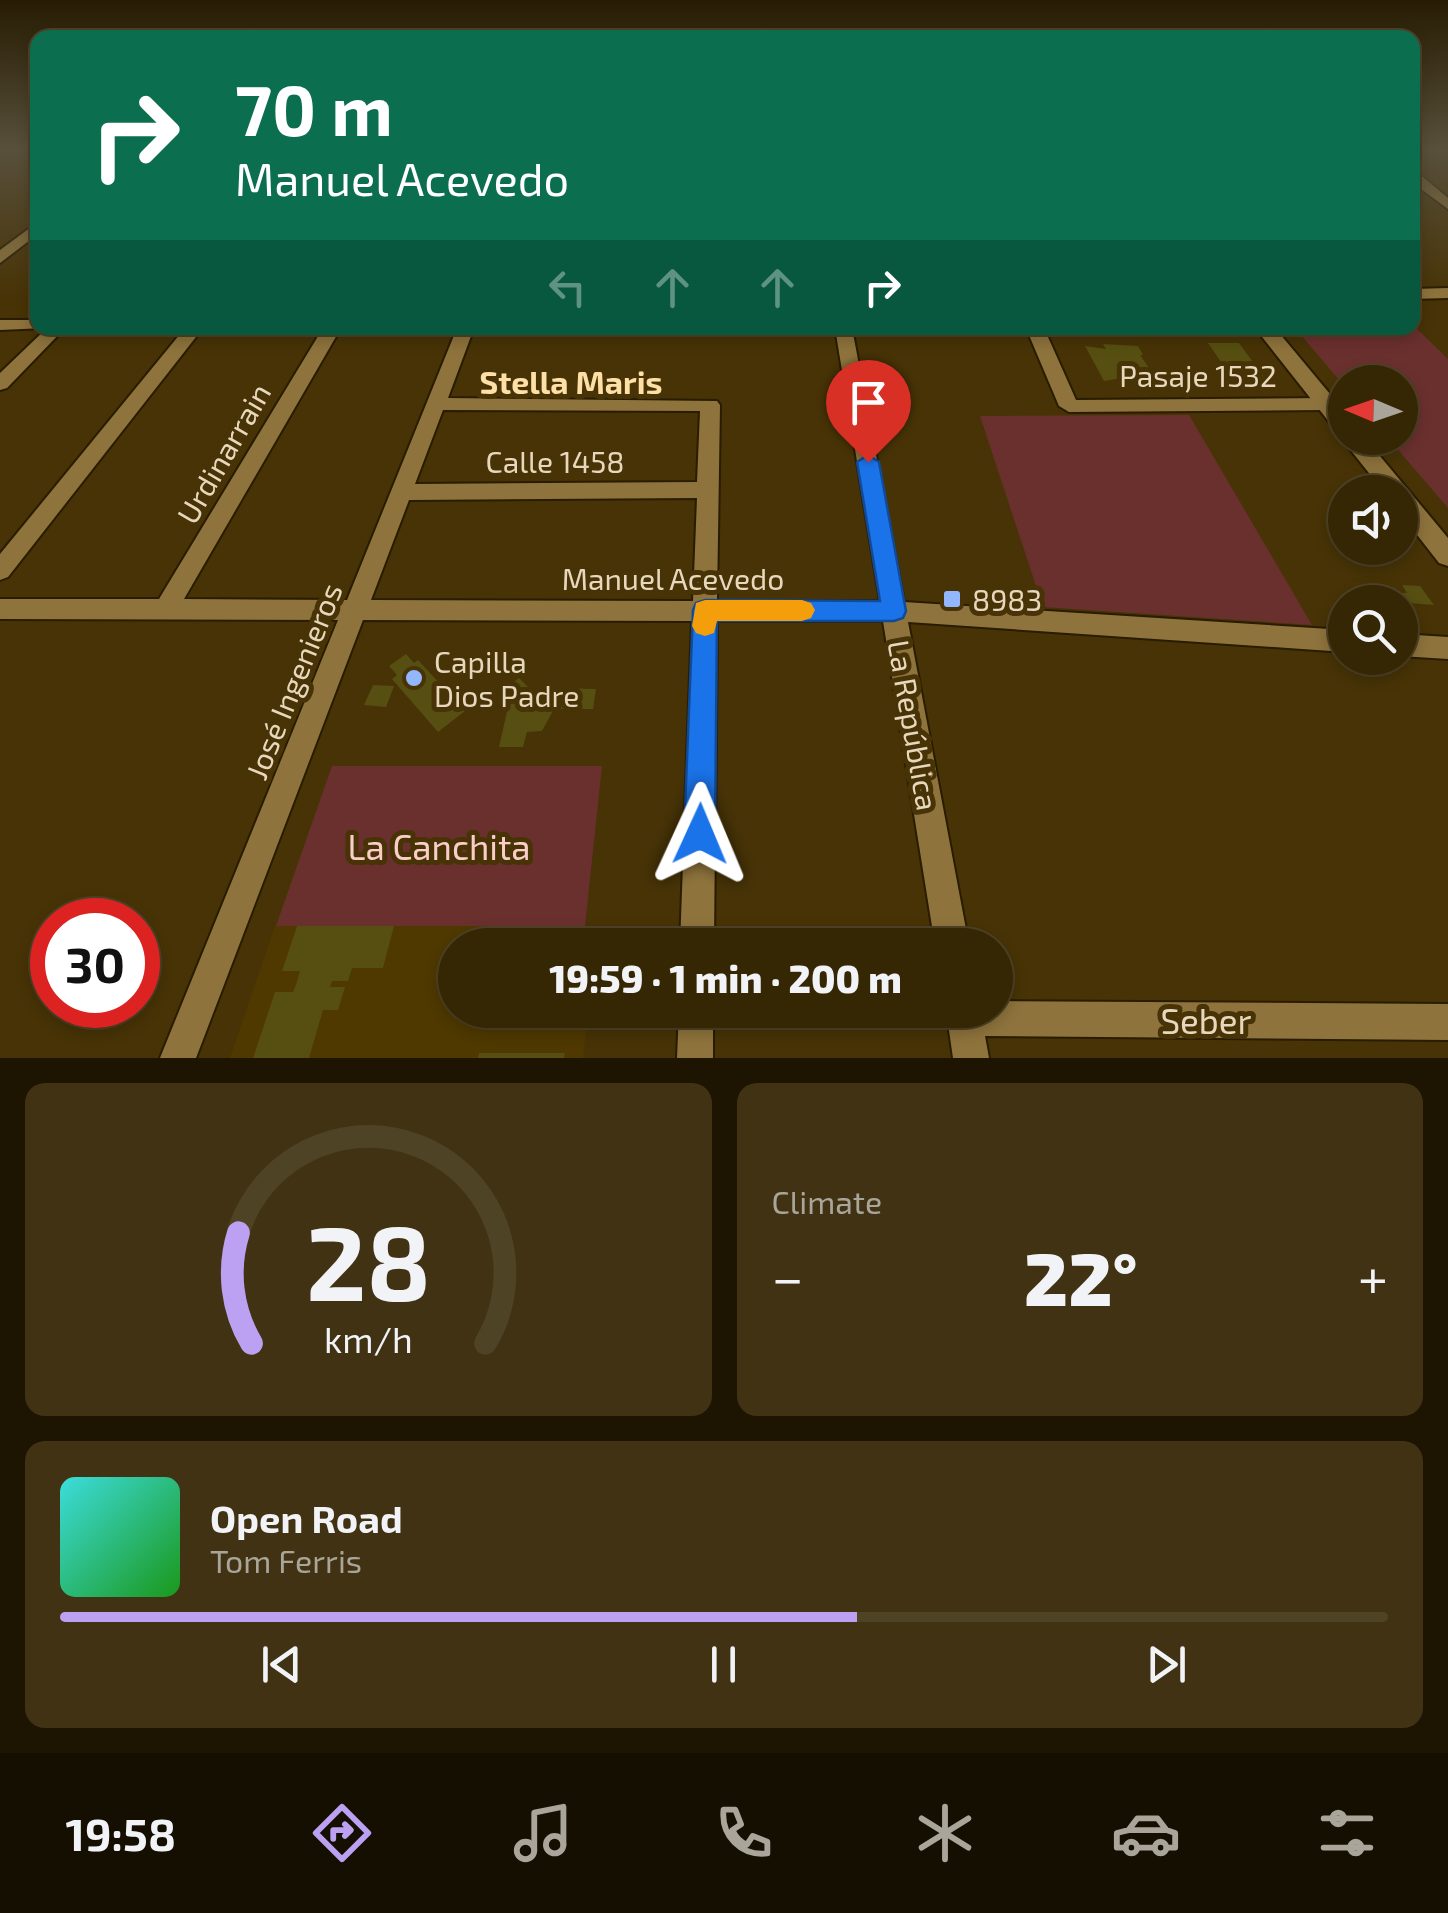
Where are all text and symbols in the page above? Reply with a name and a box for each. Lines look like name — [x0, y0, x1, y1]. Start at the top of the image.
text: 70 m — [235, 66, 393, 150]
icon: right — [70, 70, 200, 200]
text: Manuel Acevedo — [235, 151, 569, 205]
icon: left — [540, 260, 595, 315]
icon: ahead — [645, 260, 700, 315]
icon: ahead — [750, 260, 805, 315]
icon: right — [855, 260, 910, 315]
street label: Pasaje 1532 — [1119, 357, 1277, 393]
pin — [826, 360, 911, 463]
district label: Stella Maris — [480, 362, 662, 400]
north arrow — [1328, 365, 1418, 455]
map controls — [1328, 365, 1418, 675]
icon: arrive — [841, 375, 896, 430]
street label: Urdinarrain — [169, 377, 277, 529]
street label: Calle 1458 — [486, 443, 624, 479]
button: sound — [1328, 475, 1418, 565]
street label: Manuel Acevedo — [562, 560, 784, 596]
street label: José Ingenieros — [237, 578, 349, 784]
place label: 8983 — [972, 581, 1042, 617]
button: search — [1328, 585, 1418, 675]
marker: 8983 — [941, 588, 963, 610]
street label: La República — [881, 637, 947, 813]
place label: Capilla Dios Padre — [434, 643, 579, 713]
marker: Capilla Dios Padre — [403, 667, 425, 689]
position arrow — [648, 782, 752, 886]
park label: La Canchita — [347, 825, 531, 867]
speed limit sign: 30 — [30, 898, 160, 1028]
text: 19:59 · 1 min · 200 m — [549, 955, 902, 1001]
street label: Seber — [1160, 999, 1252, 1041]
text: Climate — [772, 1182, 882, 1220]
text: 28 — [306, 1197, 431, 1322]
text: 22° — [1024, 1231, 1138, 1321]
text: − — [772, 1243, 804, 1309]
text: + — [1358, 1243, 1388, 1309]
text: km/h — [324, 1317, 413, 1360]
text: Open Road — [210, 1495, 403, 1541]
text: Tom Ferris — [210, 1541, 362, 1579]
icon: previous — [254, 1637, 309, 1692]
icon: pause — [696, 1637, 751, 1692]
icon: next — [1139, 1637, 1194, 1692]
icon: directions — [307, 1798, 377, 1868]
icon: music — [508, 1798, 578, 1868]
icon: phone — [709, 1798, 779, 1868]
icon: climate — [910, 1798, 980, 1868]
icon: car — [1111, 1798, 1181, 1868]
icon: filters — [1312, 1798, 1382, 1868]
text: 19:58 — [66, 1806, 176, 1860]

